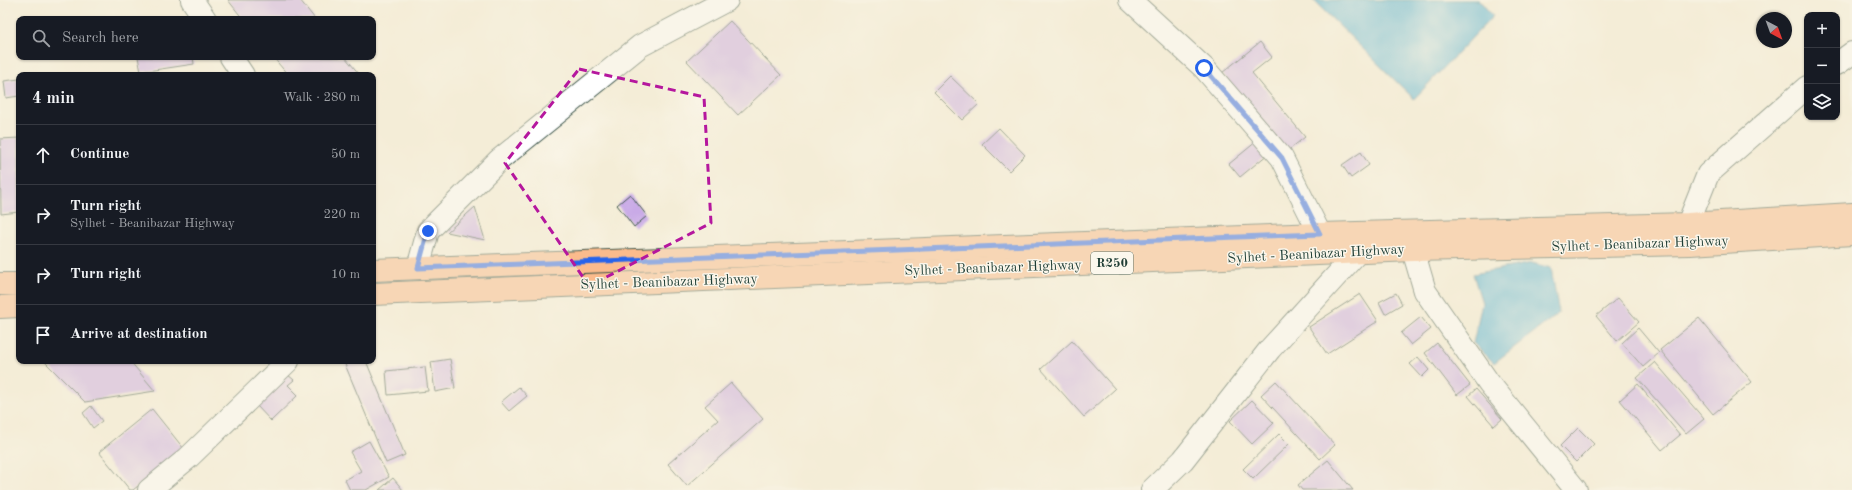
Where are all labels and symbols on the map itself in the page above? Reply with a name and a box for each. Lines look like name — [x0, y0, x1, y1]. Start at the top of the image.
north arrow — [1756, 12, 1792, 48]
route start — [1195, 59, 1213, 77]
route end — [419, 222, 437, 240]
street label: Sylhet - Beanibazar Highway — [1551, 234, 1730, 254]
street label: Sylhet - Beanibazar Highway — [1227, 242, 1406, 266]
road number: R250 — [1091, 252, 1133, 274]
street label: Sylhet - Beanibazar Highway — [904, 258, 1083, 278]
street label: Sylhet - Beanibazar Highway — [580, 272, 759, 292]

